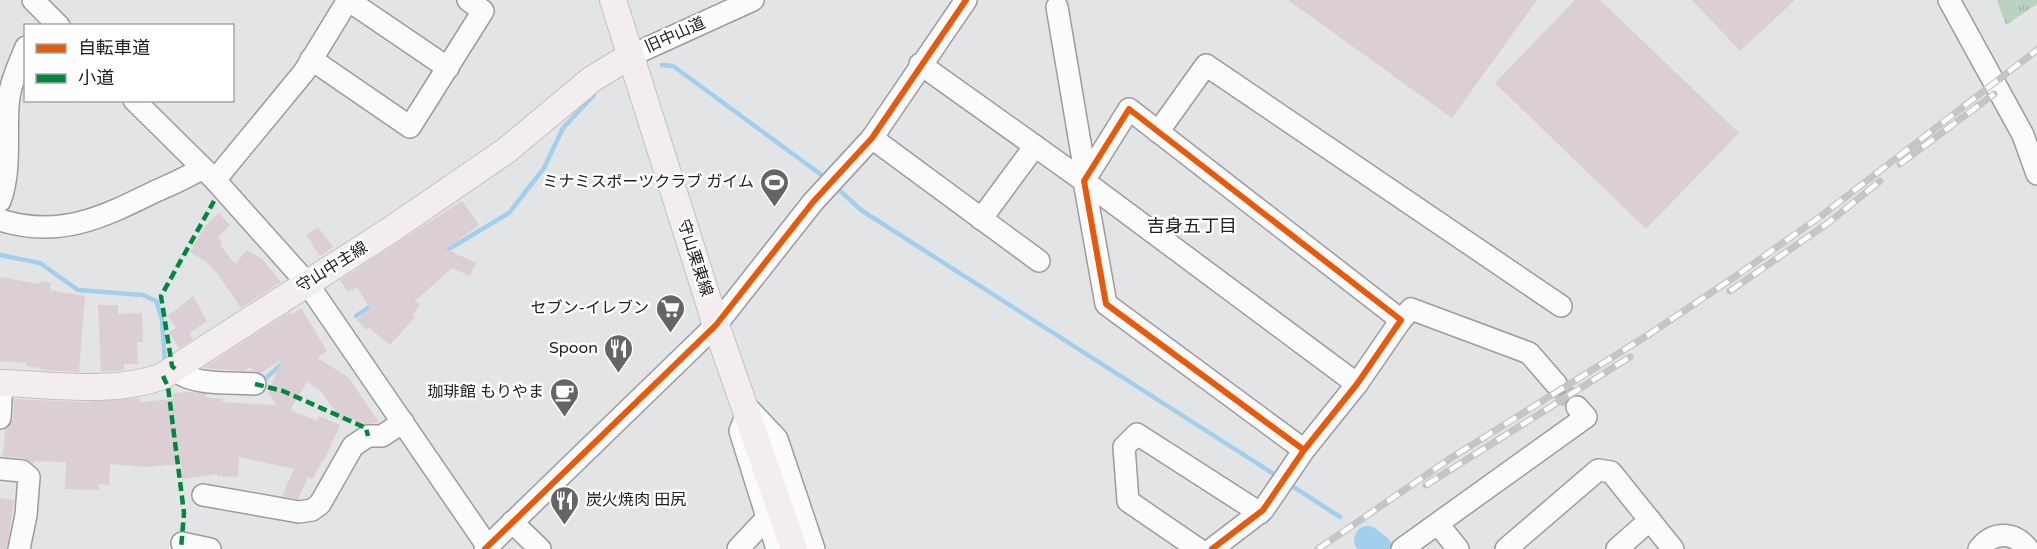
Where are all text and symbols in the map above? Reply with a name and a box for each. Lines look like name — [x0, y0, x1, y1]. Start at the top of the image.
street label: 旧中山道 — [642, 13, 708, 57]
legend — [24, 24, 234, 102]
text: 自転車道 — [78, 37, 150, 59]
text: 小道 — [78, 67, 114, 89]
sports icon: ミナミスポーツクラブ ガイム — [759, 166, 791, 208]
place label: ミナミスポーツクラブ ガイム — [542, 172, 754, 192]
district label: 吉身五丁目 — [1147, 215, 1237, 237]
street label: 守山栗東線 — [673, 217, 717, 299]
street label: 守山中主線 — [293, 237, 371, 297]
supermarket icon: セブン-イレブン — [654, 292, 686, 334]
place label: セブン-イレブン — [530, 298, 649, 318]
restaurant icon: Spoon — [603, 332, 635, 374]
place label: Spoon — [549, 338, 598, 358]
cafe icon: 珈琲館 もりやま — [549, 376, 581, 418]
place label: 珈琲館 もりやま — [428, 382, 544, 402]
restaurant icon: 炭火焼肉 田尻 — [549, 484, 581, 526]
place label: 炭火焼肉 田尻 — [586, 490, 686, 510]

